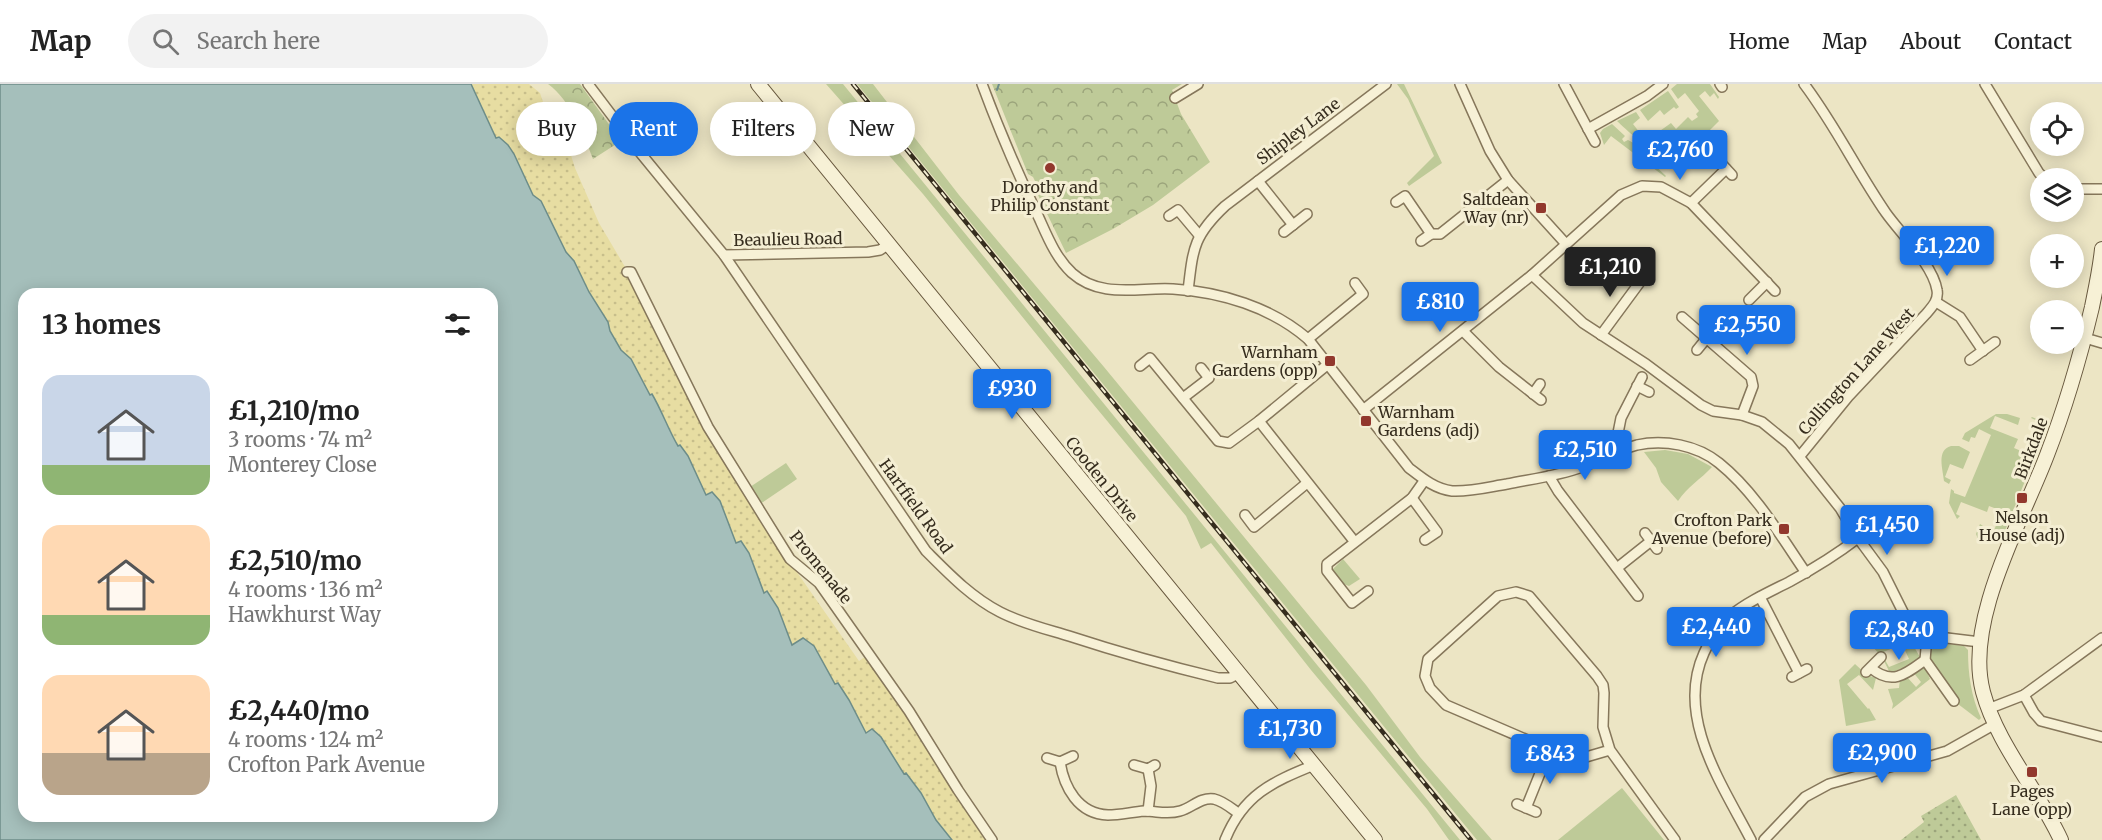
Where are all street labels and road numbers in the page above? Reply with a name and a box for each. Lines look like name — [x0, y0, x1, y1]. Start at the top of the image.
street label: Shipley Lane — [1252, 93, 1344, 169]
street label: Beaulieu Road — [733, 228, 843, 250]
street label: Collington Lane West — [1794, 303, 1919, 439]
street label: Birkdale — [2010, 414, 2052, 482]
street label: Cooden Drive — [1062, 432, 1142, 526]
street label: Hartfield Road — [875, 455, 957, 557]
street label: Promenade — [786, 527, 856, 607]

